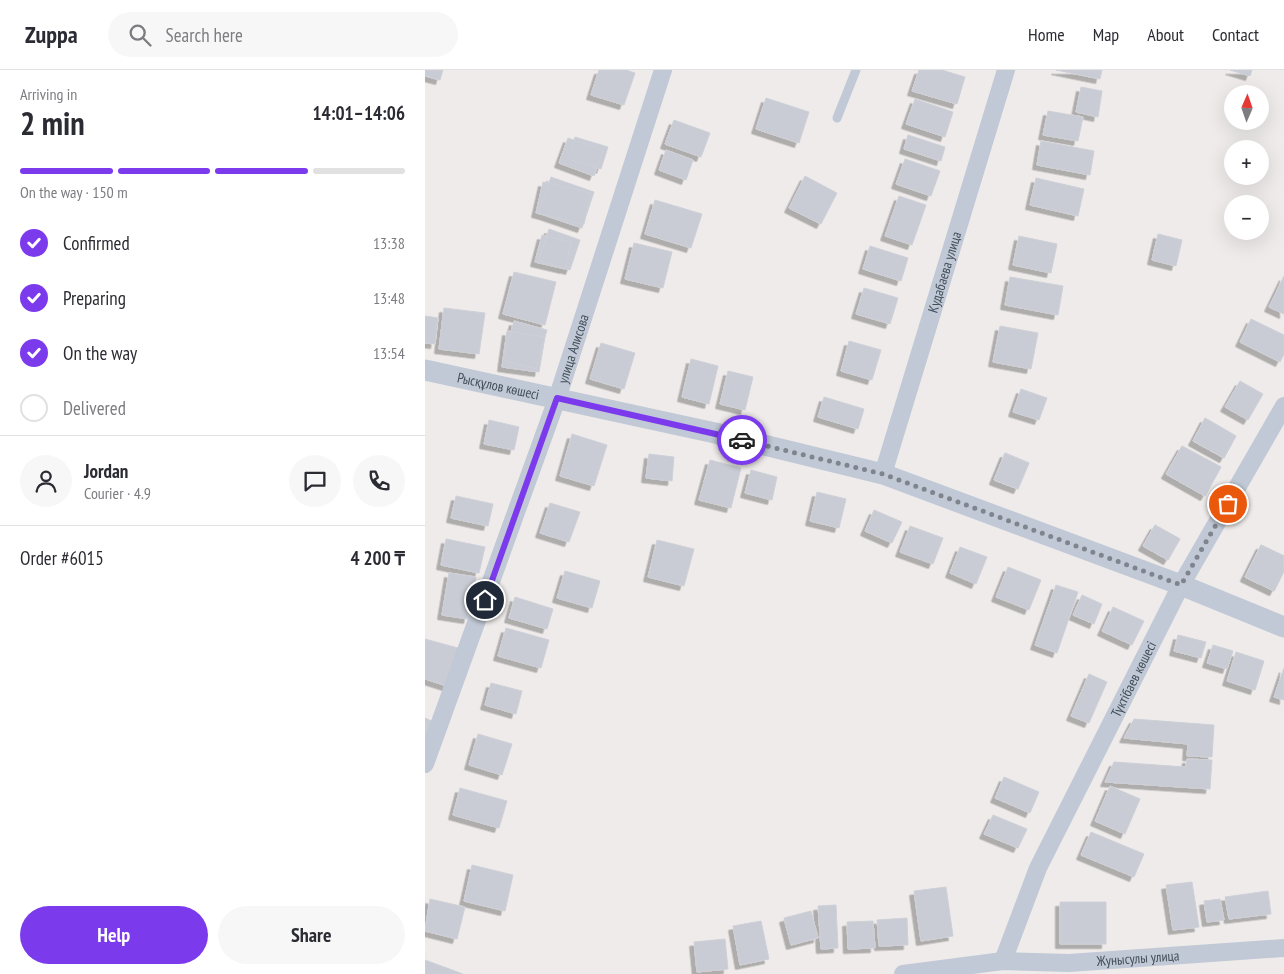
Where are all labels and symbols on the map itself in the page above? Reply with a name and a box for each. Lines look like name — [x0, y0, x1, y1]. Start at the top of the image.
north arrow — [1224, 85, 1269, 130]
street label: Кудабаева улица — [924, 229, 965, 315]
street label: улица Алисова — [554, 312, 593, 386]
street label: Рысқұлов көшесі — [456, 368, 541, 404]
courier — [717, 415, 767, 465]
pin — [1207, 483, 1249, 525]
pin — [464, 579, 506, 621]
street label: Түктібаев көшесі — [1107, 638, 1160, 720]
street label: Жунысулы улица — [1095, 946, 1180, 970]

